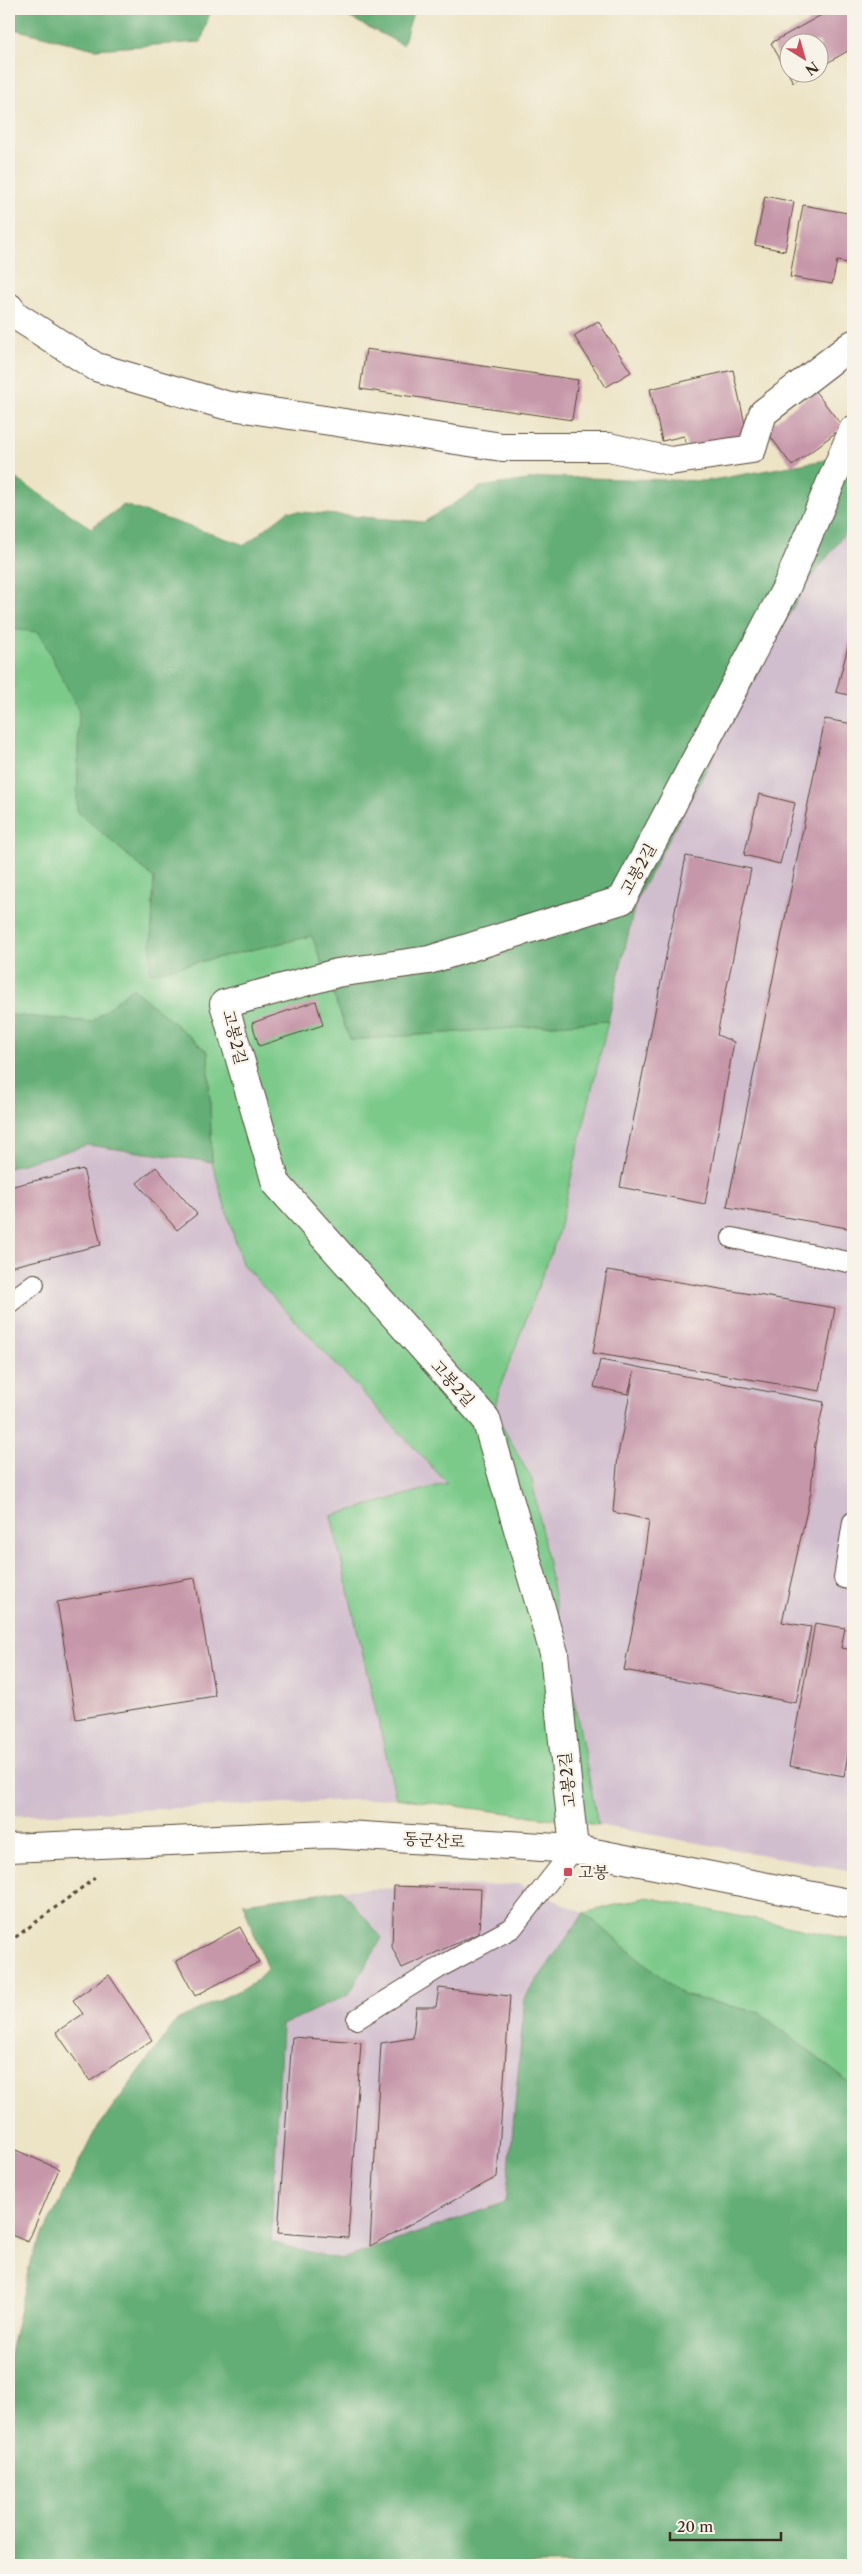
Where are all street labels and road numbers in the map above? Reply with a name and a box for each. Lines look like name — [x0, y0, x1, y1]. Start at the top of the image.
street label: 고봉2길 — [616, 840, 660, 898]
street label: 고봉2길 — [219, 1008, 251, 1066]
street label: 고봉2길 — [427, 1356, 479, 1410]
street label: 고봉2길 — [554, 1751, 580, 1809]
street label: 동군산로 — [403, 1828, 466, 1852]

